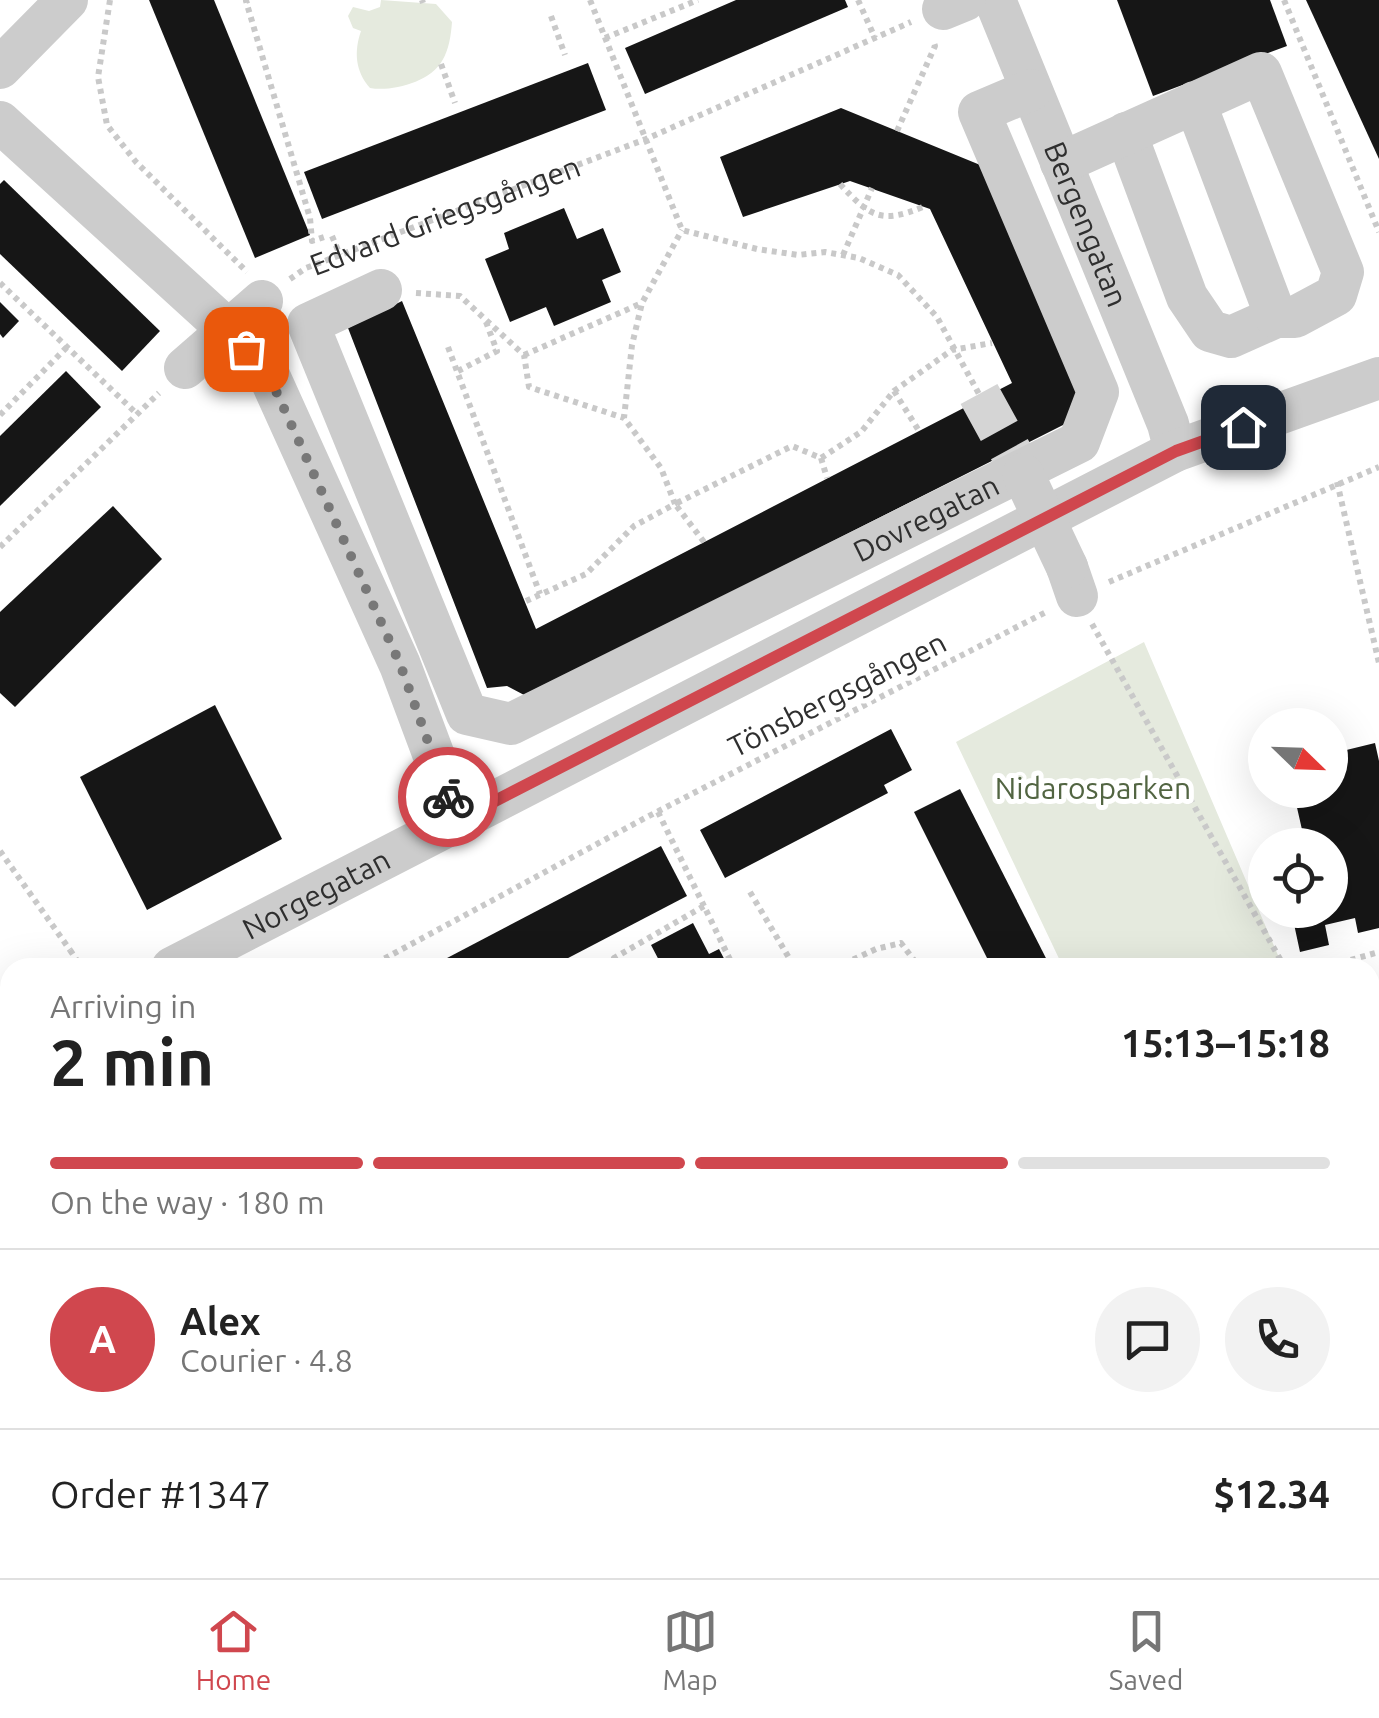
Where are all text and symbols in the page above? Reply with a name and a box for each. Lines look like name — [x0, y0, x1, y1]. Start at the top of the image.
street label: Bergengatan — [1038, 137, 1135, 311]
street label: Edvard Griegsgången — [305, 149, 585, 282]
pin — [204, 307, 289, 392]
icon: bag — [219, 322, 274, 377]
pin — [1201, 385, 1286, 470]
icon: home — [1216, 400, 1271, 455]
street label: Dovregatan — [847, 468, 1004, 568]
street label: Tönsbergsgången — [723, 625, 951, 763]
north arrow — [1248, 708, 1348, 808]
map controls — [1248, 708, 1348, 928]
courier — [398, 747, 498, 847]
icon: bike — [421, 770, 476, 825]
park label: Nidarosparken — [995, 771, 1191, 805]
button: locate — [1248, 828, 1348, 928]
street label: Norgegatan — [237, 842, 395, 946]
text: Arriving in — [50, 988, 196, 1024]
text: 15:13–15:18 — [1121, 1022, 1330, 1064]
text: 2 min — [50, 1025, 214, 1098]
text: On the way · 180 m — [50, 1184, 325, 1220]
button: chat — [1095, 1287, 1200, 1392]
button: phone — [1225, 1287, 1330, 1392]
text: Alex — [180, 1300, 261, 1342]
text: A — [89, 1318, 116, 1360]
text: Courier · 4.8 — [180, 1342, 353, 1378]
text: Order #1347 — [50, 1473, 271, 1515]
text: $12.34 — [1213, 1473, 1330, 1515]
tab: Home — [196, 1604, 271, 1695]
tab: Map — [662, 1604, 718, 1695]
tab: Saved — [1109, 1604, 1183, 1695]

